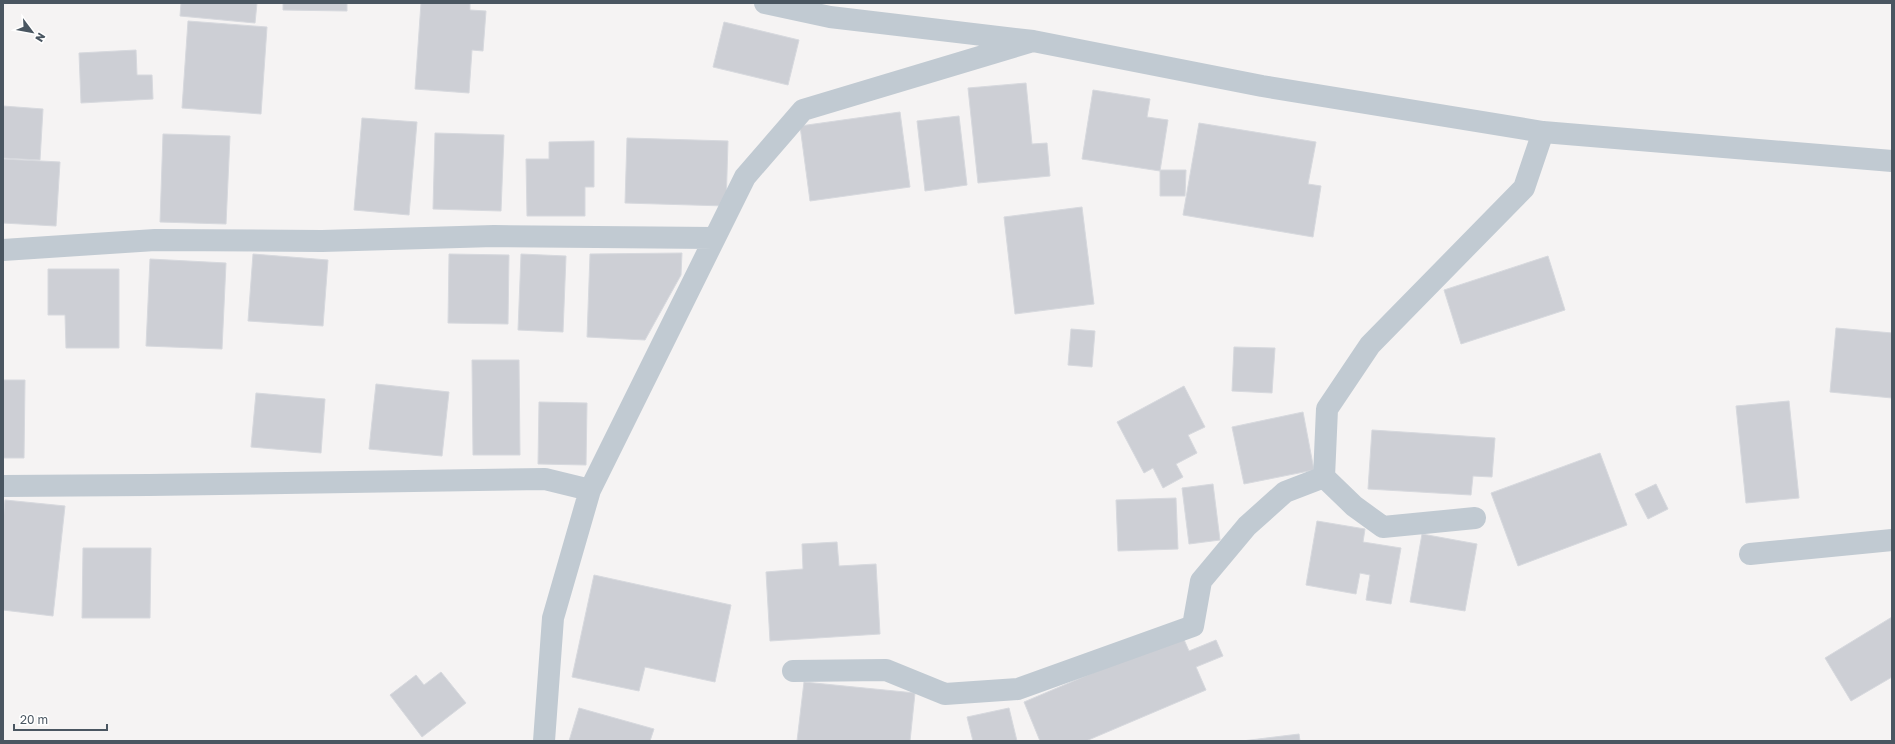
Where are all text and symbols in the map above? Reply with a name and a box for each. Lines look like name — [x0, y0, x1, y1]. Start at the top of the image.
north arrow — [12, 12, 52, 52]
text: N — [33, 31, 49, 45]
scale bar — [14, 706, 107, 732]
text: 20 m — [20, 712, 48, 727]

